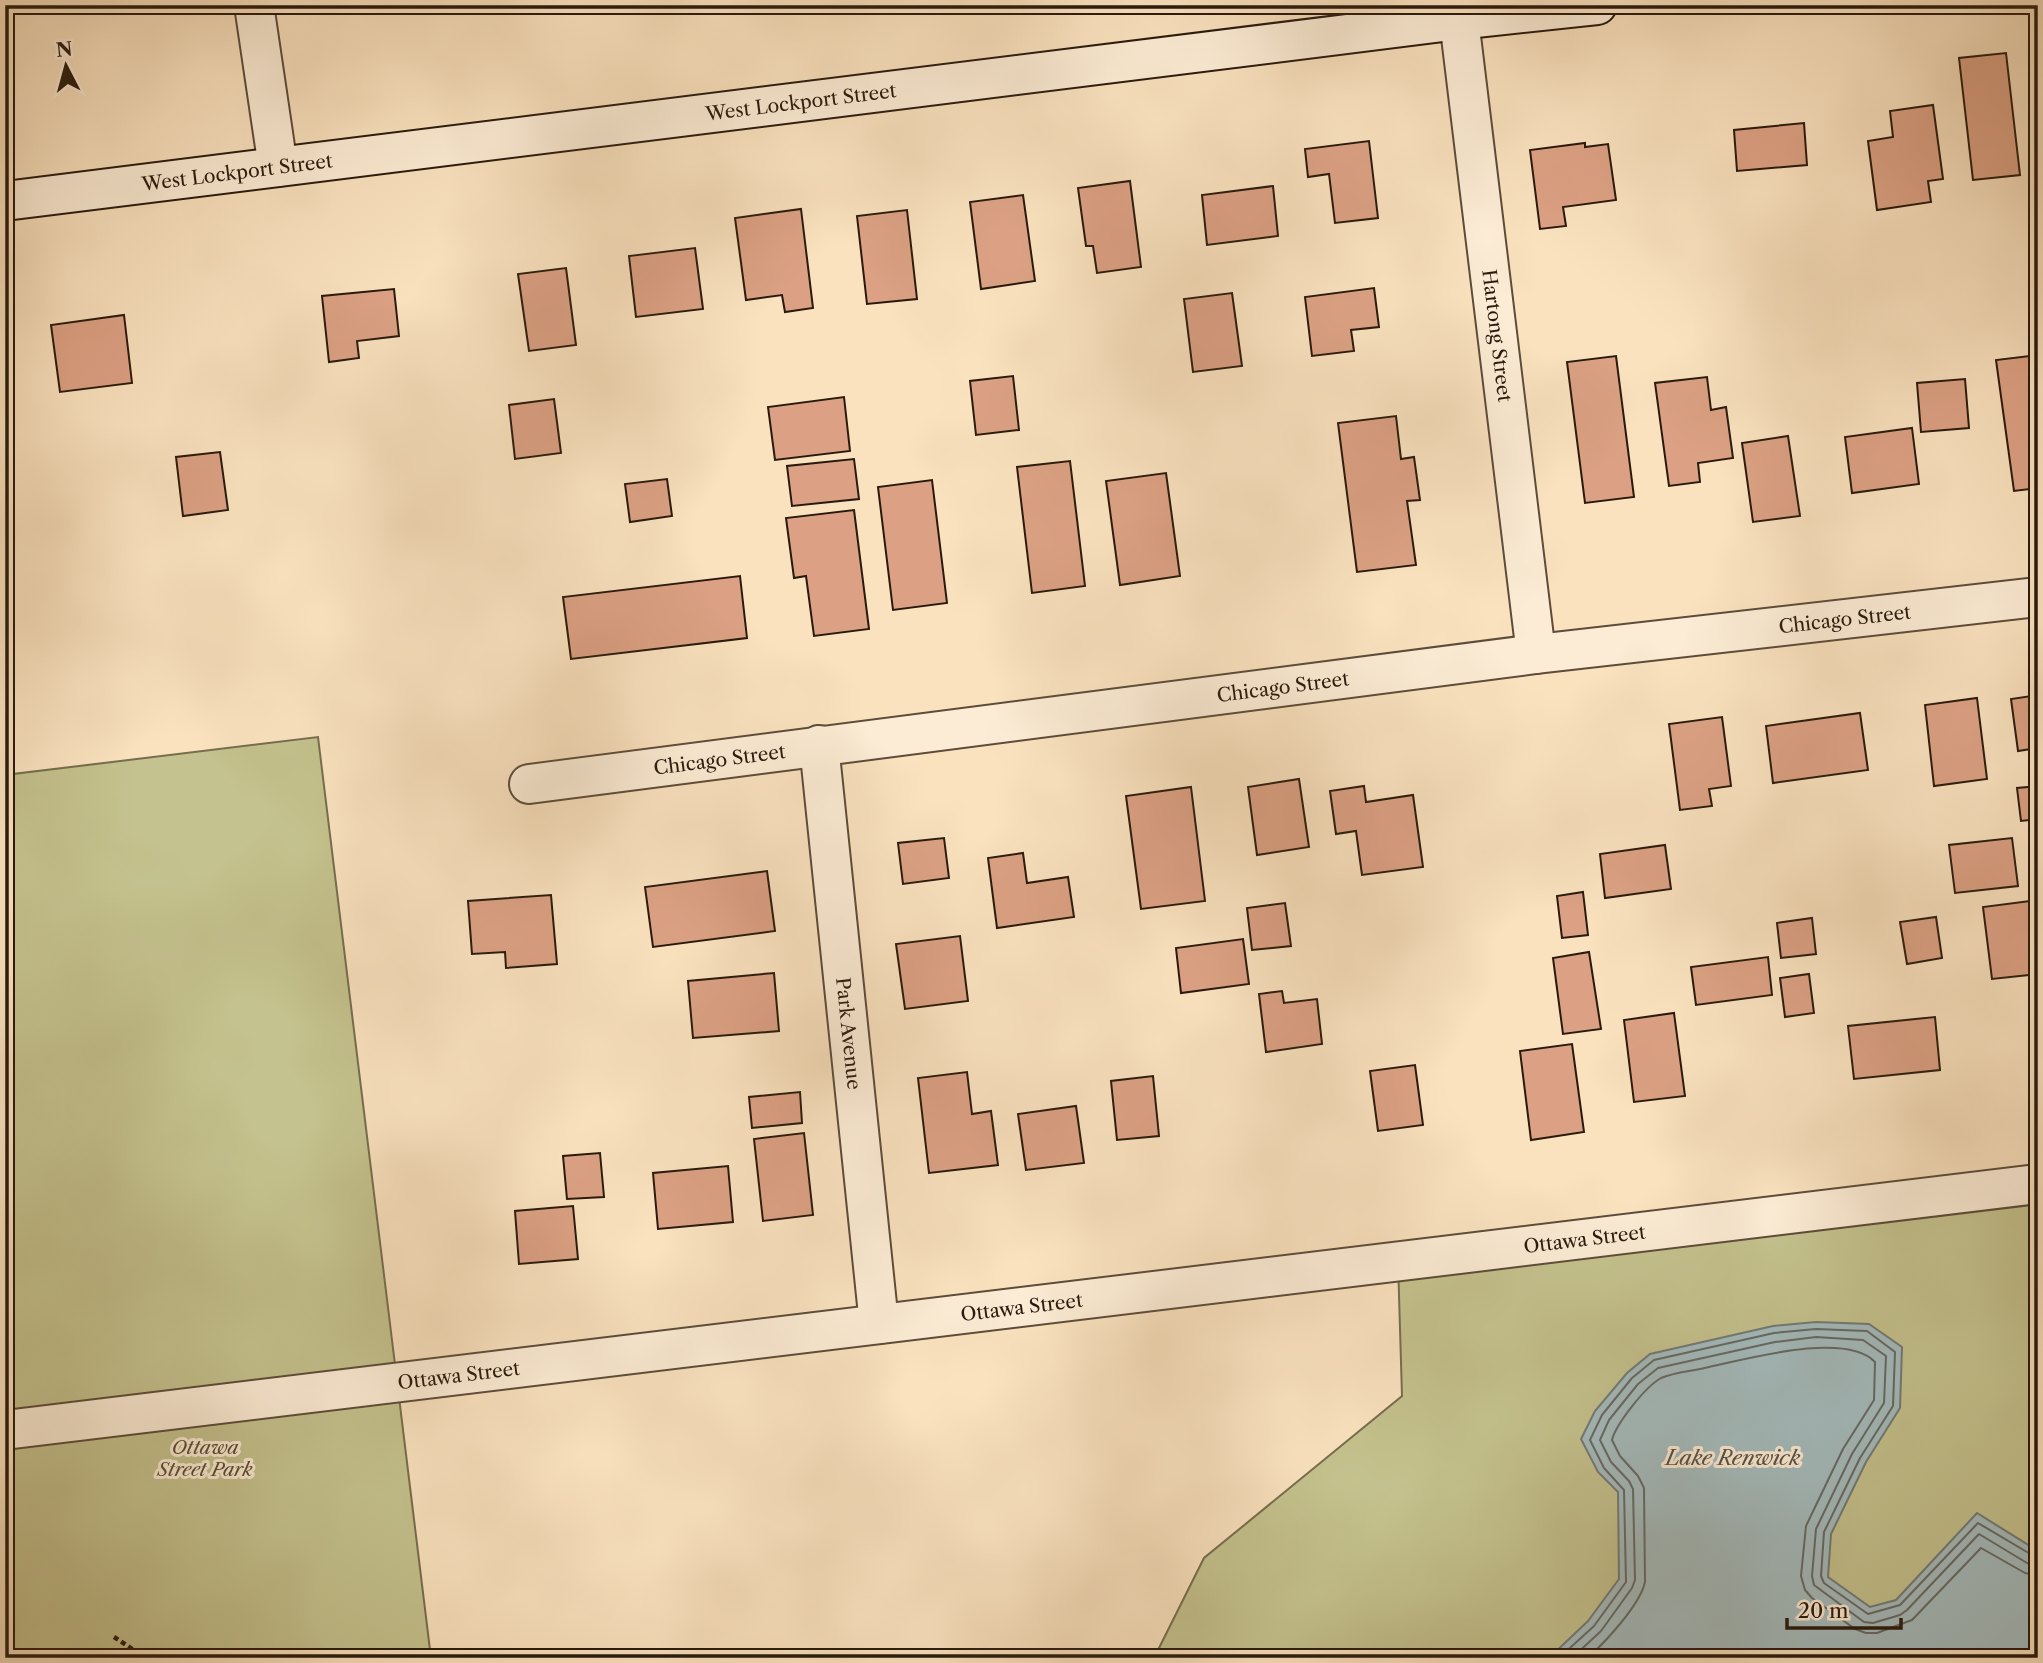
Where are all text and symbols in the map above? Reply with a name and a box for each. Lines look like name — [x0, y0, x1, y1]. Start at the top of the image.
north arrow — [32, 32, 102, 102]
text: N — [55, 37, 74, 62]
street label: West Lockport Street — [703, 79, 898, 126]
street label: West Lockport Street — [140, 149, 334, 196]
street label: Hartong Street — [1477, 268, 1516, 404]
street label: Chicago Street — [1777, 600, 1912, 638]
street label: Chicago Street — [1215, 667, 1350, 707]
street label: Chicago Street — [652, 740, 787, 780]
street label: Park Avenue — [831, 976, 866, 1091]
street label: Ottawa Street — [1522, 1221, 1647, 1258]
street label: Ottawa Street — [959, 1289, 1084, 1326]
street label: Ottawa Street — [396, 1357, 521, 1394]
park label: Ottawa Street Park — [156, 1436, 253, 1481]
water label: Lake Renwick — [1664, 1445, 1801, 1470]
scale bar — [1787, 1586, 1901, 1630]
text: 20 m — [1798, 1598, 1849, 1623]

